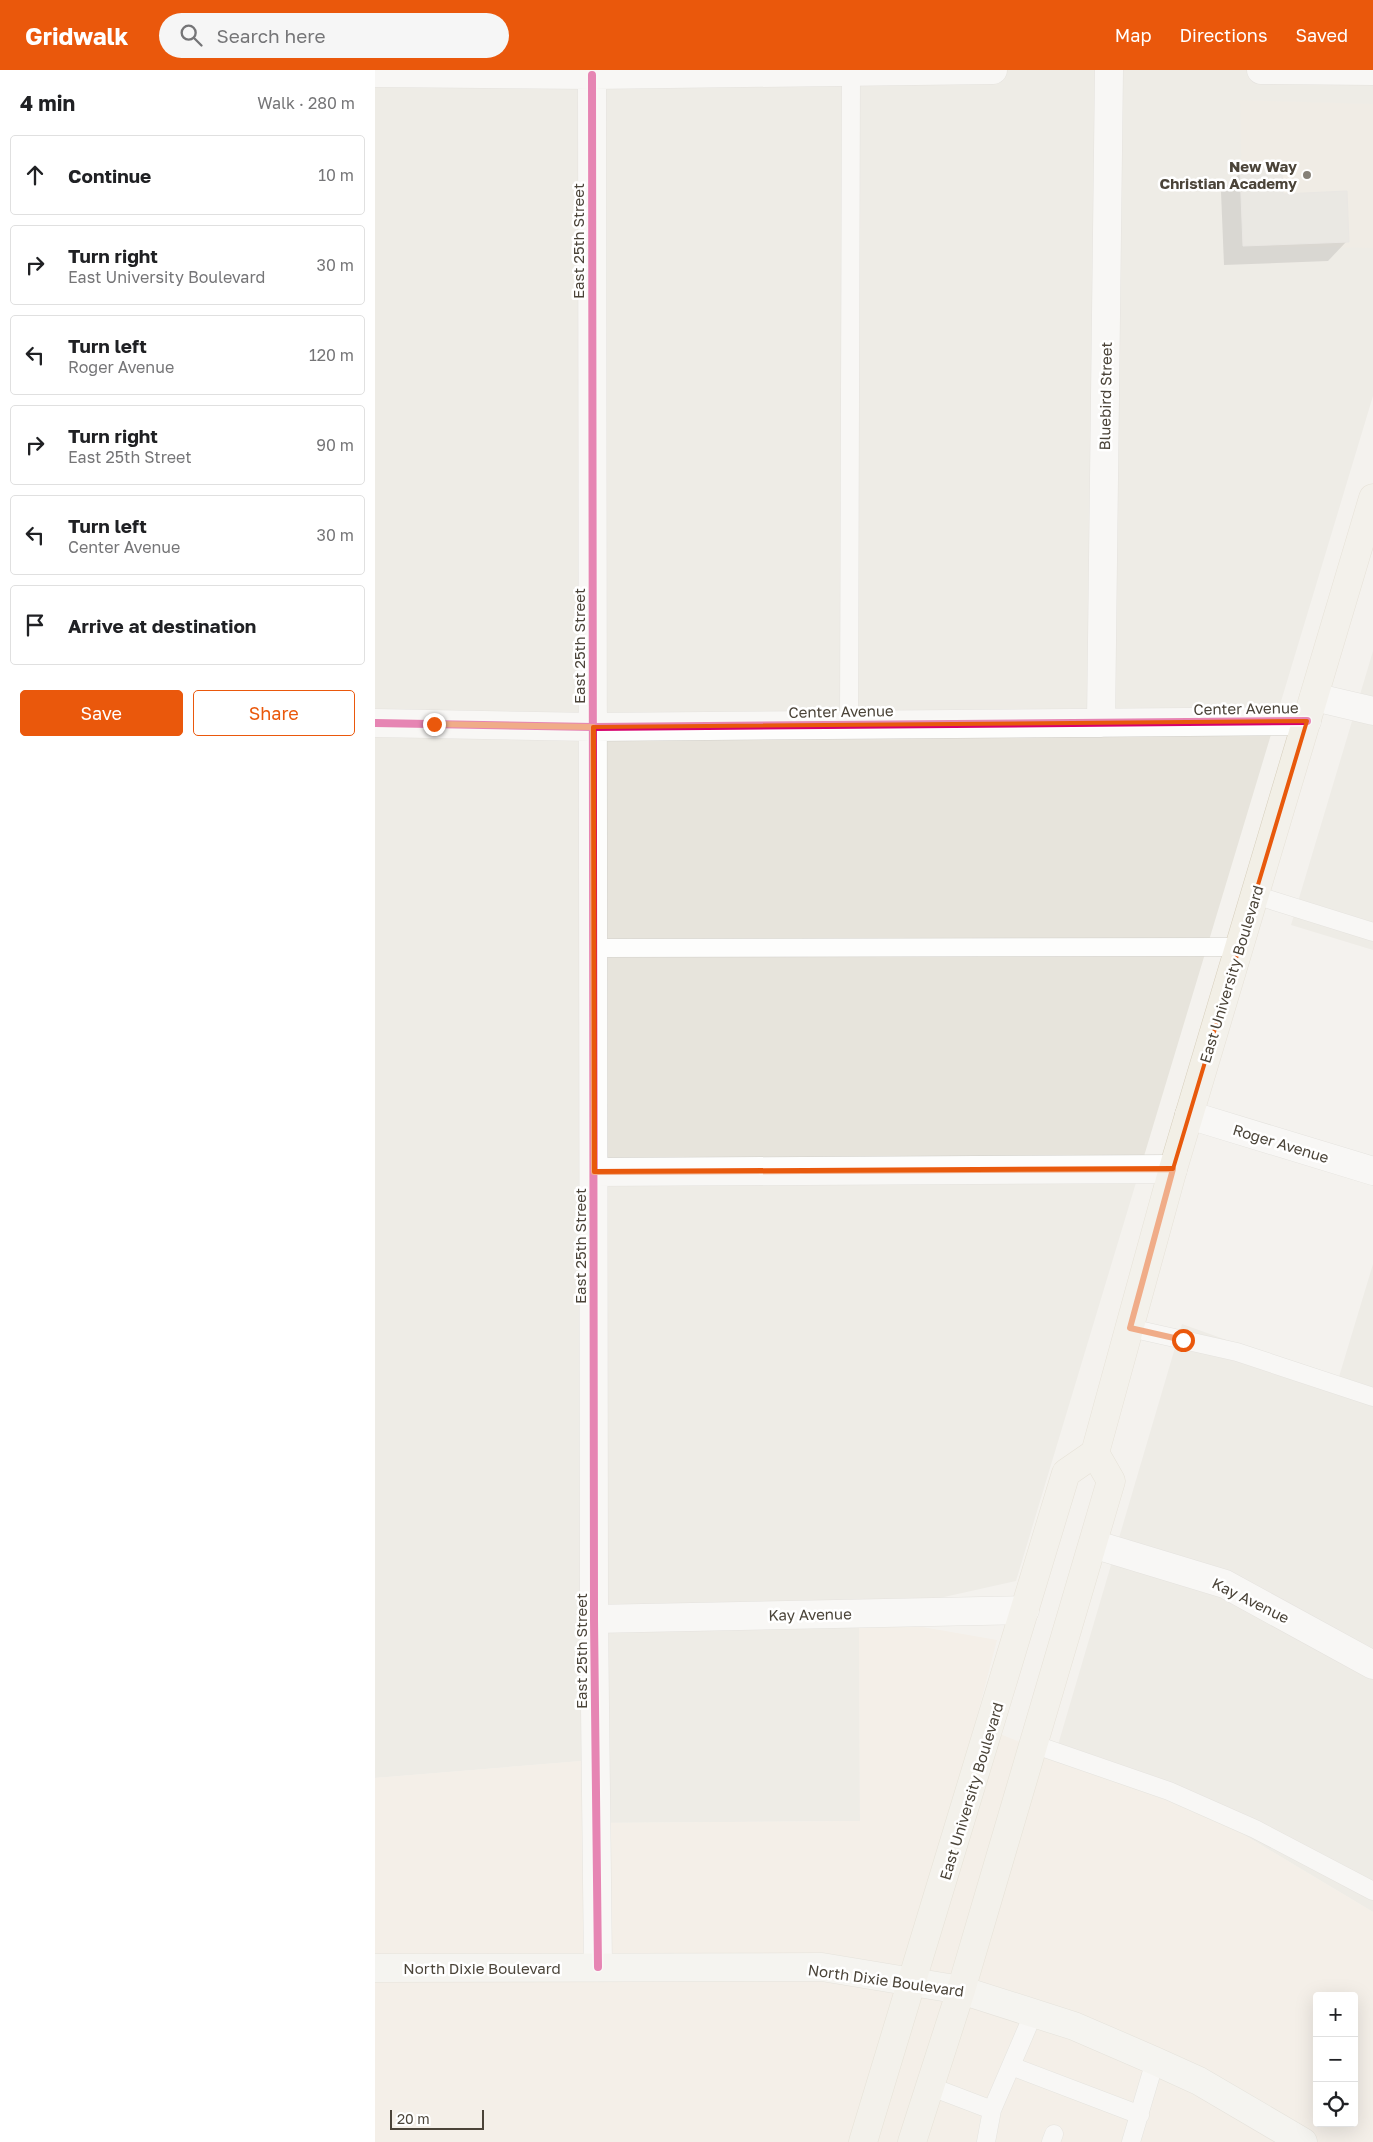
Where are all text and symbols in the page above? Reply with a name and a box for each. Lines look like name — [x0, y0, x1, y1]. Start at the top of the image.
search box — [159, 13, 509, 58]
text: Gridwalk — [25, 21, 129, 50]
icon: search — [177, 21, 205, 49]
text: Search here — [217, 24, 325, 47]
text: Map — [1115, 24, 1151, 46]
text: Directions — [1179, 24, 1267, 46]
text: Saved — [1295, 24, 1348, 46]
text: 4 min — [20, 90, 75, 116]
text: Walk · 280 m — [257, 93, 355, 113]
place label: New Way Christian Academy — [1160, 157, 1297, 192]
icon: ahead — [21, 161, 49, 189]
text: Continue — [68, 164, 151, 187]
text: 10 m — [318, 165, 354, 185]
marker: New Way Christian Academy — [1301, 169, 1313, 181]
street label: East 25th Street — [569, 183, 587, 299]
text: Turn right — [68, 244, 158, 267]
icon: right — [21, 251, 49, 279]
text: 30 m — [317, 255, 354, 275]
text: East University Boulevard — [68, 267, 265, 287]
text: Turn left — [68, 334, 147, 357]
icon: left — [21, 341, 49, 369]
street label: Bluebird Street — [1095, 341, 1115, 451]
text: 120 m — [309, 345, 354, 365]
text: Roger Avenue — [68, 357, 174, 377]
text: Turn right — [68, 424, 158, 447]
icon: right — [21, 431, 49, 459]
text: 90 m — [316, 435, 354, 455]
text: East 25th Street — [68, 447, 192, 467]
text: Turn left — [68, 514, 147, 537]
icon: left — [21, 521, 49, 549]
text: 30 m — [317, 525, 354, 545]
text: Center Avenue — [68, 537, 180, 557]
street label: East 25th Street — [570, 588, 588, 704]
icon: arrive — [21, 611, 49, 639]
text: Arrive at destination — [68, 614, 256, 637]
button: Save — [20, 690, 183, 736]
button: Share — [193, 690, 355, 736]
street label: Center Avenue — [1193, 698, 1299, 718]
street label: Center Avenue — [788, 701, 894, 721]
route end — [423, 713, 446, 736]
street label: East University Boulevard — [1195, 883, 1267, 1065]
street label: Roger Avenue — [1231, 1120, 1332, 1166]
street label: East 25th Street — [571, 1188, 589, 1304]
route start — [1172, 1329, 1195, 1352]
street label: Kay Avenue — [1210, 1574, 1293, 1627]
street label: East 25th Street — [572, 1593, 590, 1709]
street label: Kay Avenue — [768, 1604, 852, 1624]
street label: East University Boulevard — [935, 1700, 1007, 1882]
street label: North Dixie Boulevard — [403, 1959, 561, 1977]
street label: North Dixie Boulevard — [807, 1960, 965, 2000]
map controls — [1313, 1992, 1358, 2127]
button: + — [1313, 1992, 1358, 2037]
button: − — [1313, 2037, 1358, 2082]
button: locate — [1313, 2082, 1358, 2127]
scale bar — [390, 2107, 484, 2130]
text: 20 m — [397, 2110, 430, 2127]

